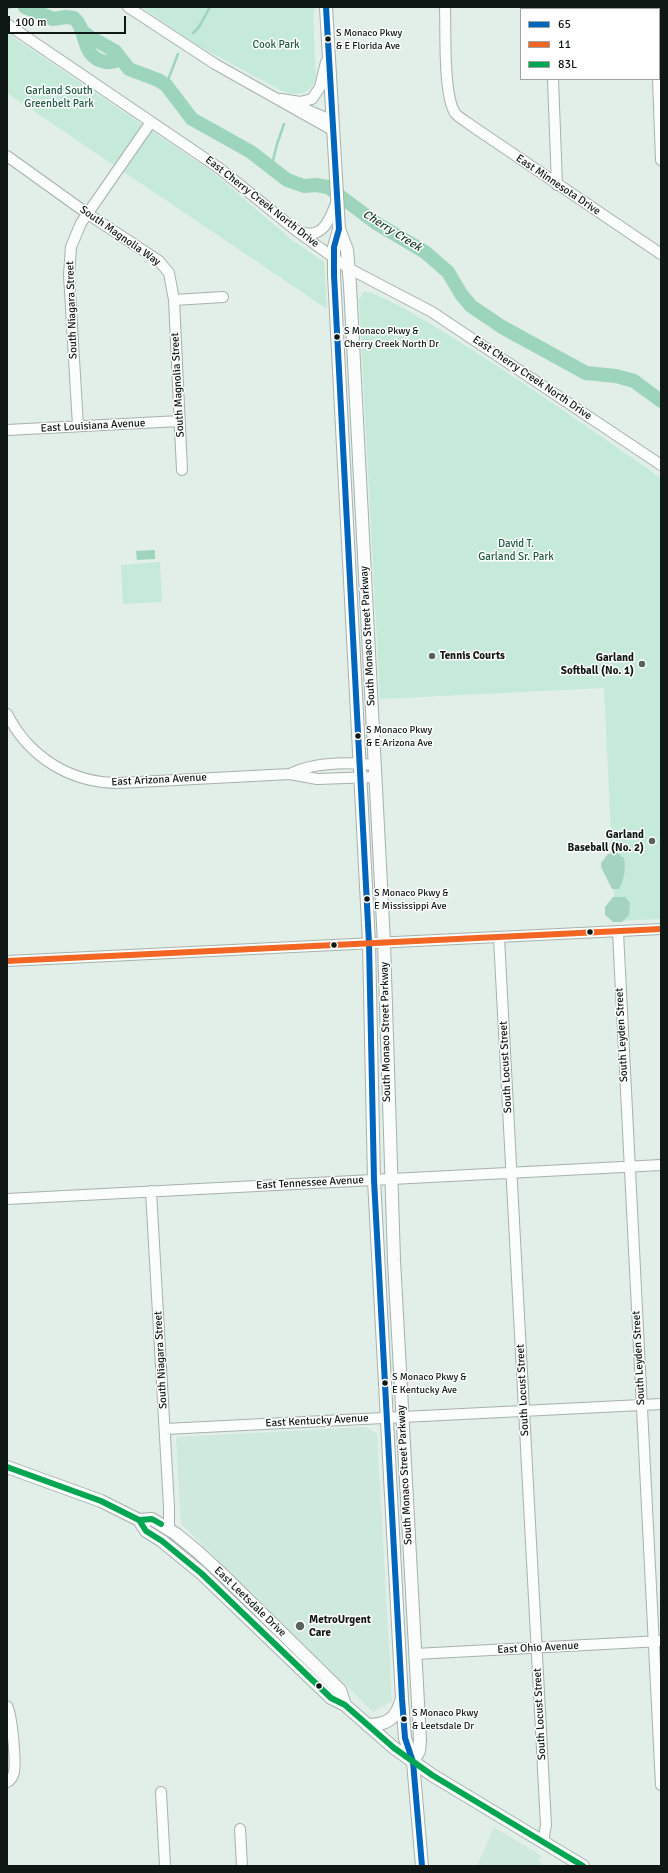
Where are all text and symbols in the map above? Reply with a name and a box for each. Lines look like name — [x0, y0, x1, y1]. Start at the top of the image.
scale bar — [10, 8, 128, 34]
legend — [520, 8, 660, 80]
text: 100 m — [15, 15, 47, 30]
text: 65 — [558, 17, 571, 32]
place label: S Monaco Pkwy & E Florida Ave — [336, 27, 402, 50]
marker: S Monaco Pkwy & E Florida Ave — [323, 34, 333, 44]
text: 11 — [558, 37, 571, 52]
park label: Cook Park — [252, 38, 300, 52]
text: 83L — [558, 57, 577, 72]
park label: Garland South Greenbelt Park — [24, 84, 94, 110]
street label: East Minnesota Drive — [513, 152, 603, 218]
street label: East Cherry Creek North Drive — [203, 154, 321, 250]
street label: South Magnolia Way — [77, 203, 163, 269]
water label: Cherry Creek — [360, 207, 424, 255]
street label: South Niagara Street — [64, 261, 80, 359]
place label: S Monaco Pkwy & Cherry Creek North Dr — [344, 325, 439, 348]
street label: South Magnolia Street — [169, 332, 187, 438]
marker: S Monaco Pkwy & Cherry Creek North Dr — [332, 332, 342, 342]
street label: East Cherry Creek North Drive — [470, 333, 594, 423]
street label: East Louisiana Avenue — [40, 417, 146, 435]
park label: David T. Garland Sr. Park — [478, 537, 554, 563]
street label: South Monaco Street Parkway — [358, 566, 378, 706]
place label: Tennis Courts — [440, 649, 505, 663]
marker: Tennis Courts — [427, 651, 437, 661]
place label: Garland Softball (No. 1) — [561, 651, 634, 677]
marker: Garland Softball (No. 1) — [637, 659, 647, 669]
place label: S Monaco Pkwy & E Arizona Ave — [366, 724, 433, 748]
marker: S Monaco Pkwy & E Arizona Ave — [353, 731, 363, 741]
street label: East Arizona Avenue — [111, 771, 207, 789]
place label: Garland Baseball (No. 2) — [567, 828, 644, 854]
marker: Garland Baseball (No. 2) — [647, 836, 657, 846]
place label: S Monaco Pkwy & E Mississippi Ave — [374, 887, 449, 910]
marker: S Monaco Pkwy & E Mississippi Ave — [362, 894, 372, 904]
unlabelled marker — [585, 927, 595, 937]
unlabelled marker — [329, 940, 339, 950]
street label: South Monaco Street Parkway — [378, 962, 394, 1102]
street label: South Leyden Street — [613, 988, 631, 1082]
street label: South Locust Street — [497, 1021, 515, 1113]
street label: East Tennessee Avenue — [256, 1174, 364, 1192]
street label: South Niagara Street — [152, 1311, 170, 1409]
street label: South Leyden Street — [630, 1311, 648, 1405]
street label: South Locust Street — [514, 1344, 532, 1436]
place label: S Monaco Pkwy & E Kentucky Ave — [392, 1371, 467, 1394]
marker: S Monaco Pkwy & E Kentucky Ave — [380, 1378, 390, 1388]
street label: South Monaco Street Parkway — [395, 1405, 415, 1545]
street label: East Kentucky Avenue — [265, 1412, 369, 1430]
street label: East Leetsdale Drive — [211, 1564, 289, 1640]
place label: MetroUrgent Care — [309, 1613, 371, 1639]
marker: MetroUrgent Care — [294, 1620, 306, 1632]
street label: East Ohio Avenue — [497, 1639, 579, 1657]
street label: South Locust Street — [531, 1668, 549, 1760]
unlabelled marker — [314, 1681, 324, 1691]
place label: S Monaco Pkwy & Leetsdale Dr — [412, 1707, 478, 1730]
marker: S Monaco Pkwy & Leetsdale Dr — [399, 1714, 409, 1724]

